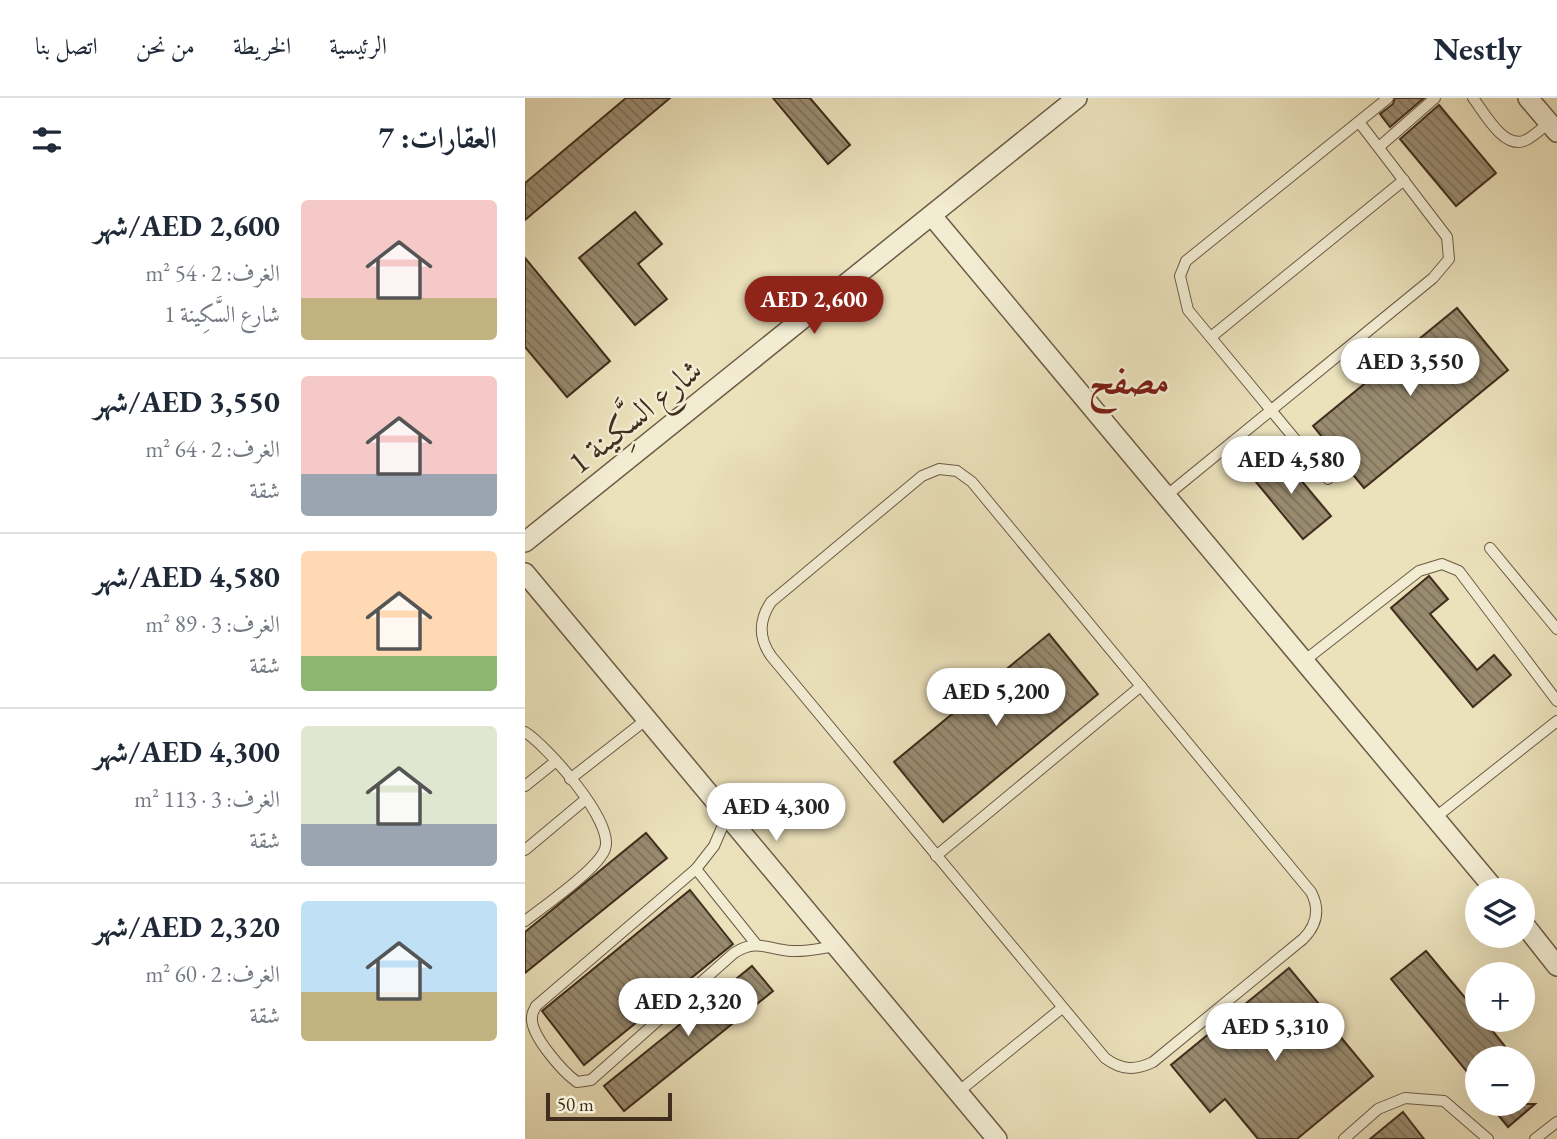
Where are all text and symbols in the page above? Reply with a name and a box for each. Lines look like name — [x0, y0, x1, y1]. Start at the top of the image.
text: Nestly — [1433, 27, 1522, 70]
text: اتصل بنا — [35, 30, 98, 61]
text: من نحن — [136, 30, 195, 61]
text: الخريطة — [233, 30, 291, 61]
text: الرئيسية — [329, 30, 387, 61]
text: العقارات: 7 — [378, 118, 497, 157]
icon: filters — [28, 121, 66, 159]
text: AED 2,600/شهر — [94, 206, 280, 245]
icon: home — [357, 228, 441, 312]
text: الغرف: 2 · 54 m² — [145, 258, 280, 288]
pin: AED 2,600 — [734, 276, 894, 336]
text: AED 2,600 — [761, 284, 867, 314]
text: شارع السَّكِينة 1 — [164, 299, 280, 329]
pin: AED 3,550 — [1330, 338, 1490, 398]
street label: شارع السَّكِينة 1 — [556, 345, 715, 488]
text: AED 3,550 — [1357, 346, 1463, 376]
district label: مصفح — [1089, 355, 1169, 415]
text: AED 3,550/شهر — [94, 382, 280, 421]
icon: home — [357, 404, 441, 488]
text: الغرف: 2 · 64 m² — [145, 434, 280, 464]
pin: AED 4,580 — [1211, 436, 1371, 496]
text: AED 4,580 — [1238, 444, 1344, 474]
text: شقة — [250, 475, 280, 505]
text: AED 4,580/شهر — [94, 557, 280, 596]
icon: home — [357, 579, 441, 663]
text: الغرف: 3 · 89 m² — [145, 609, 280, 639]
text: شقة — [250, 650, 280, 680]
pin: AED 5,200 — [916, 668, 1076, 728]
text: AED 5,200 — [943, 676, 1049, 706]
text: AED 4,300/شهر — [94, 732, 280, 771]
icon: home — [357, 754, 441, 838]
text: الغرف: 3 · 113 m² — [134, 784, 280, 814]
pin: AED 4,300 — [696, 784, 856, 843]
text: AED 4,300 — [723, 791, 829, 821]
text: شقة — [250, 825, 280, 855]
map controls — [1465, 878, 1535, 1116]
button: layers — [1465, 878, 1535, 948]
text: AED 2,320/شهر — [94, 907, 280, 946]
icon: home — [357, 929, 441, 1013]
text: الغرف: 2 · 60 m² — [145, 959, 280, 989]
button: + — [1465, 962, 1535, 1032]
pin: AED 2,320 — [608, 978, 768, 1038]
text: AED 2,320 — [635, 986, 741, 1016]
text: شقة — [250, 1000, 280, 1030]
pin: AED 5,310 — [1195, 1004, 1355, 1063]
text: AED 5,310 — [1222, 1011, 1328, 1041]
button: − — [1465, 1046, 1535, 1116]
scale bar — [546, 1090, 672, 1122]
text: 50 m — [557, 1092, 594, 1117]

